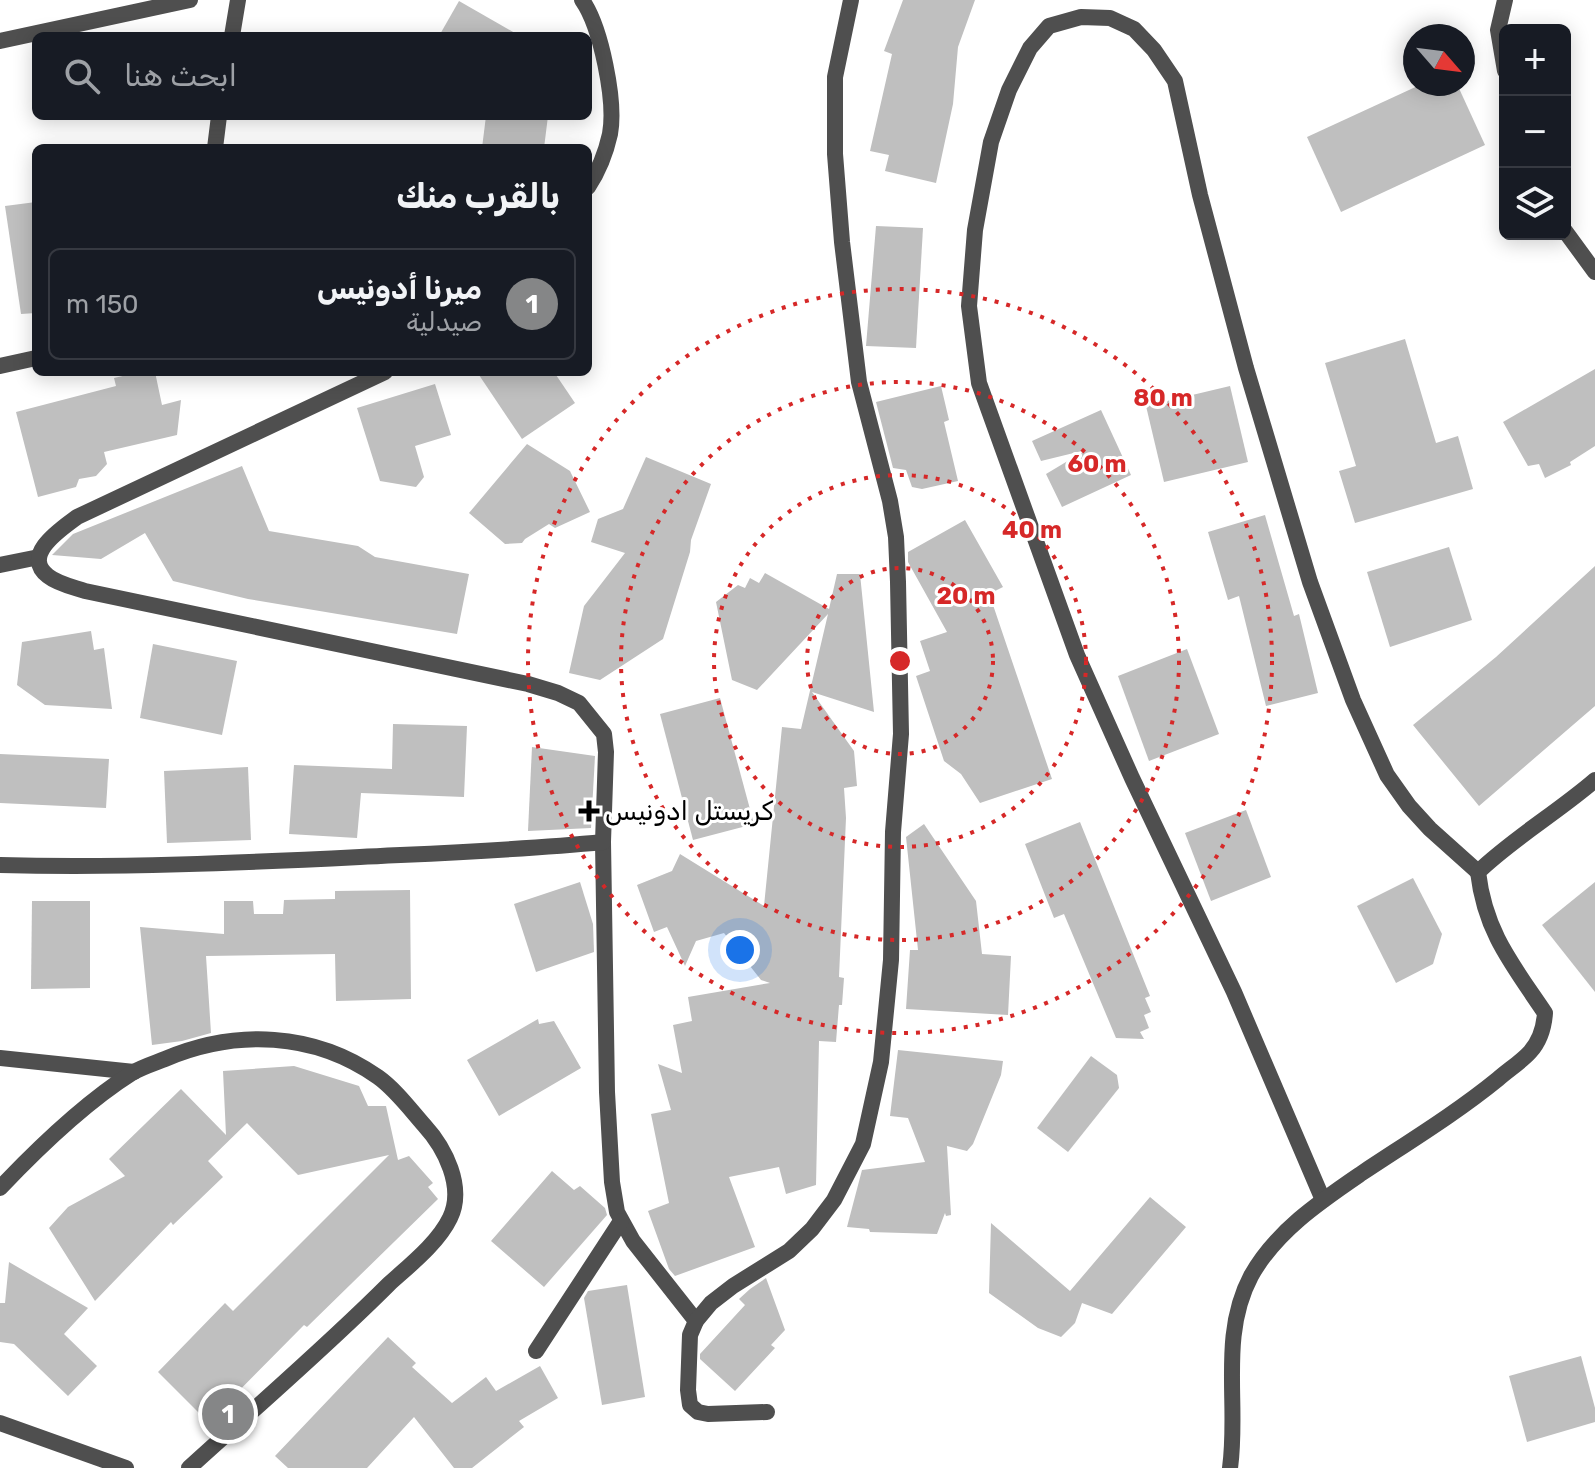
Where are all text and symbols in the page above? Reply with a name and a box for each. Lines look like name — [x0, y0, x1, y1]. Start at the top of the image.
north arrow — [1403, 24, 1475, 96]
map controls — [1499, 24, 1571, 240]
button: + — [1499, 24, 1571, 96]
search box — [32, 32, 592, 120]
icon: search — [60, 54, 104, 98]
text: ابحث هنا — [124, 58, 237, 94]
button: − — [1499, 96, 1571, 168]
button: layers — [1499, 168, 1571, 240]
text: بالقرب منك — [396, 176, 560, 217]
text: ميرنا أدونيس — [317, 271, 482, 307]
text: 150 m — [66, 289, 139, 320]
text: 1 — [526, 289, 538, 320]
text: صيدلية — [406, 307, 482, 338]
text: 80 m — [1133, 384, 1193, 412]
text: 60 m — [1067, 450, 1127, 478]
text: 40 m — [1002, 516, 1062, 544]
text: 20 m — [936, 582, 996, 610]
centre of rings — [886, 647, 914, 675]
place label: كريستل ادونيس — [605, 796, 774, 827]
marker: كريستل ادونيس — [580, 802, 598, 820]
your location — [720, 930, 760, 970]
pin: 1 — [202, 1384, 254, 1444]

